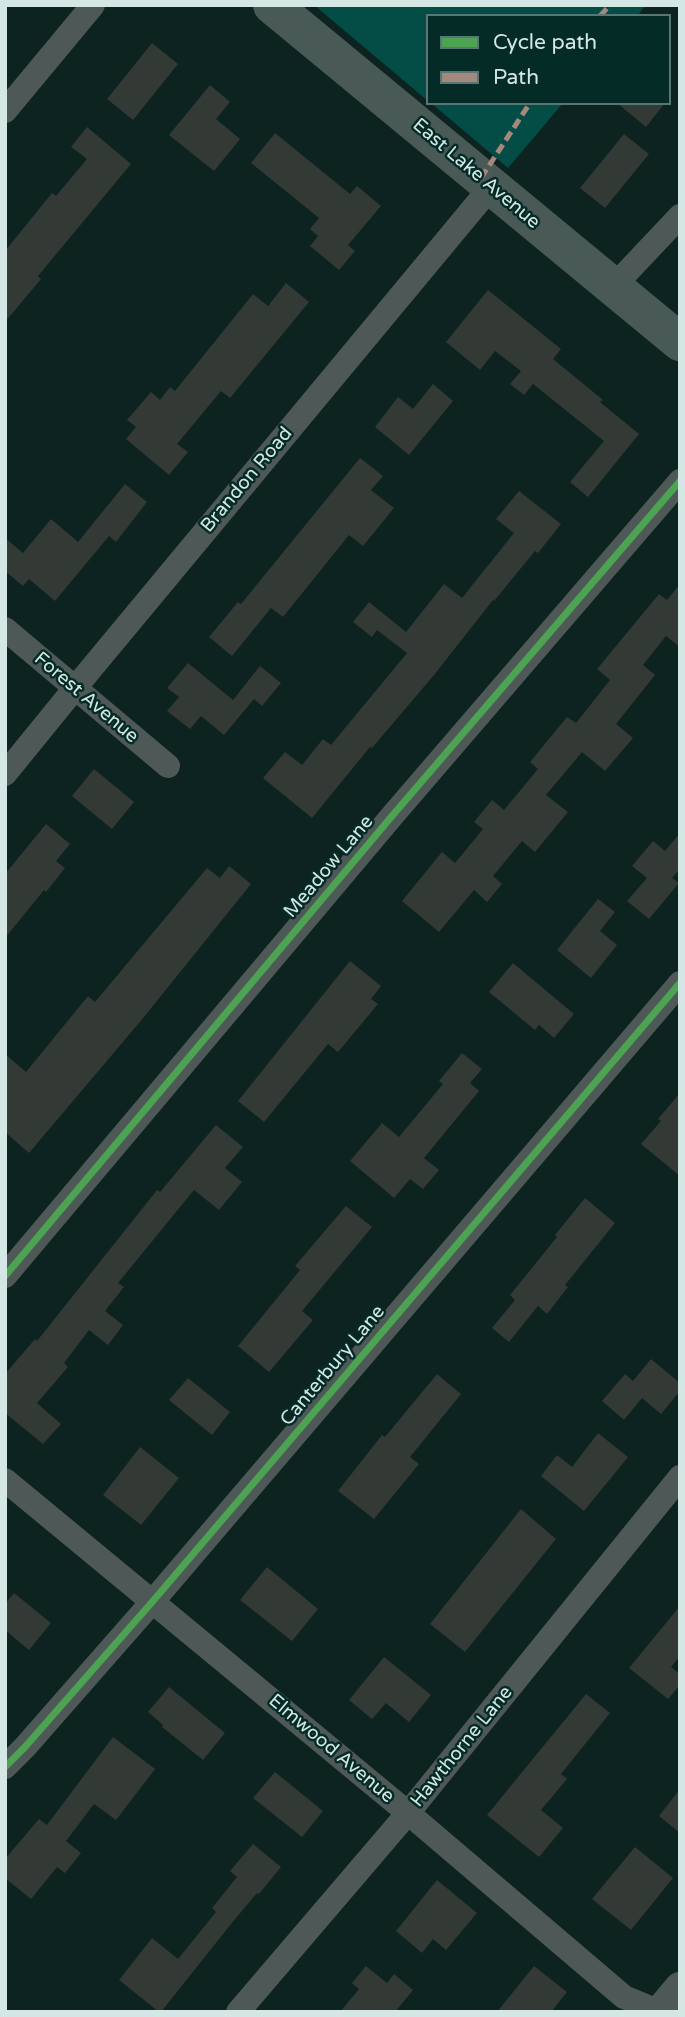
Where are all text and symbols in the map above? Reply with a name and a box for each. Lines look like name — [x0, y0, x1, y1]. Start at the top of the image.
legend — [426, 14, 671, 105]
text: Cycle path — [493, 30, 597, 55]
text: Path — [493, 65, 539, 90]
street label: East Lake Avenue — [408, 114, 544, 234]
street label: Brandon Road — [196, 423, 298, 537]
street label: Forest Avenue — [29, 648, 143, 748]
street label: Meadow Lane — [279, 811, 379, 923]
street label: Canterbury Lane — [276, 1301, 390, 1431]
street label: Hawthorne Lane — [406, 1682, 518, 1812]
street label: Elmwood Avenue — [264, 1690, 398, 1808]

